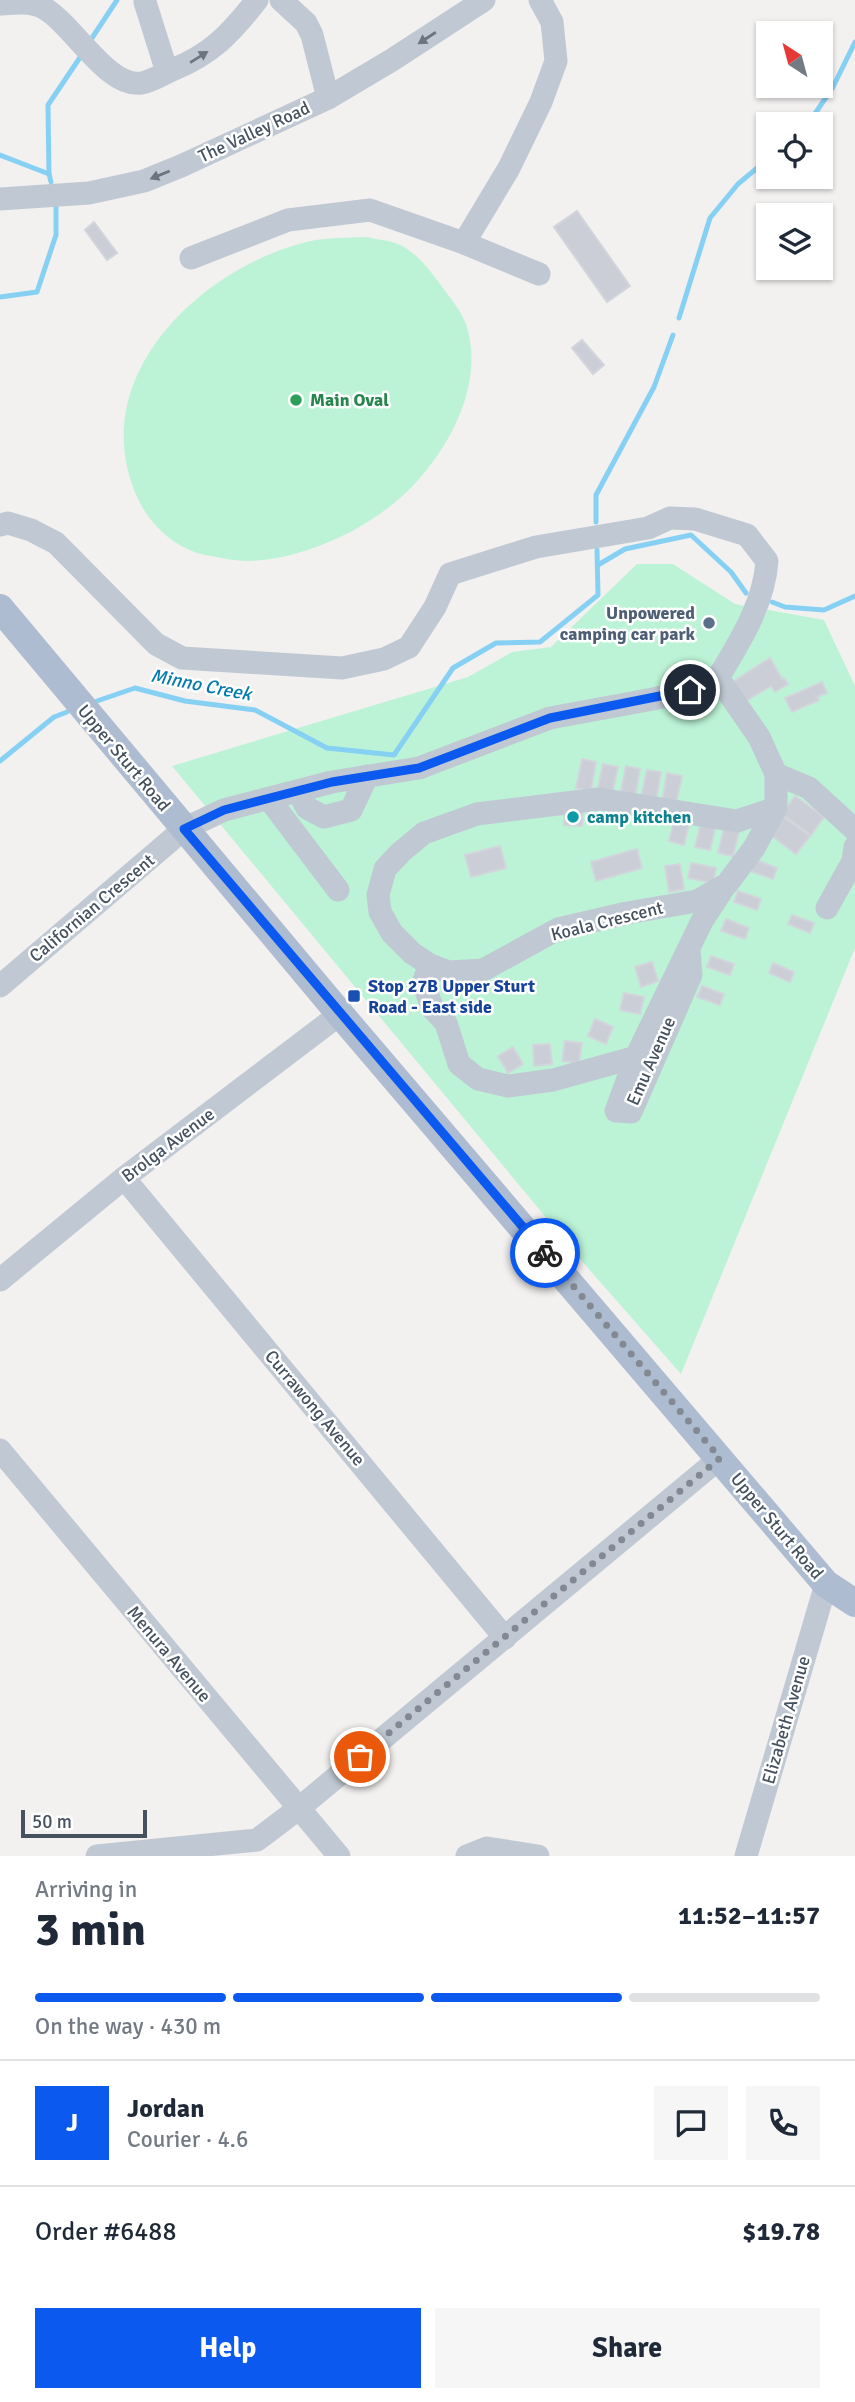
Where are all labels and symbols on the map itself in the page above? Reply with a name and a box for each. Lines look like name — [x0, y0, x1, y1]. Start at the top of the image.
north arrow — [756, 21, 833, 98]
one-way arrow — [417, 31, 437, 44]
one-way arrow — [190, 50, 209, 63]
street label: The Valley Road — [195, 97, 313, 167]
one-way arrow — [149, 169, 170, 180]
place label: Main Oval — [310, 389, 389, 411]
marker: Main Oval — [288, 392, 304, 408]
place label: Unpowered camping car park — [560, 602, 696, 645]
marker: Unpowered camping car park — [701, 615, 717, 631]
pin — [660, 660, 720, 720]
water label: Minno Creek — [149, 663, 255, 707]
street label: Upper Sturt Road — [73, 700, 175, 816]
place label: camp kitchen — [587, 806, 691, 828]
marker: camp kitchen — [565, 809, 581, 825]
street label: Californian Crescent — [25, 849, 159, 967]
street label: Koala Crescent — [549, 896, 665, 946]
place label: Stop 27B Upper Sturt Road - East side — [368, 975, 535, 1018]
marker: Stop 27B Upper Sturt Road - East side — [346, 988, 362, 1004]
street label: Emu Avenue — [622, 1013, 680, 1109]
street label: Brolga Avenue — [117, 1103, 219, 1187]
courier — [510, 1218, 580, 1288]
street label: Currawong Avenue — [260, 1346, 370, 1470]
street label: Upper Sturt Road — [726, 1468, 828, 1584]
street label: Menura Avenue — [122, 1601, 216, 1707]
street label: Elizabeth Avenue — [757, 1653, 815, 1787]
pin — [330, 1727, 390, 1787]
scale bar — [21, 1807, 147, 1839]

